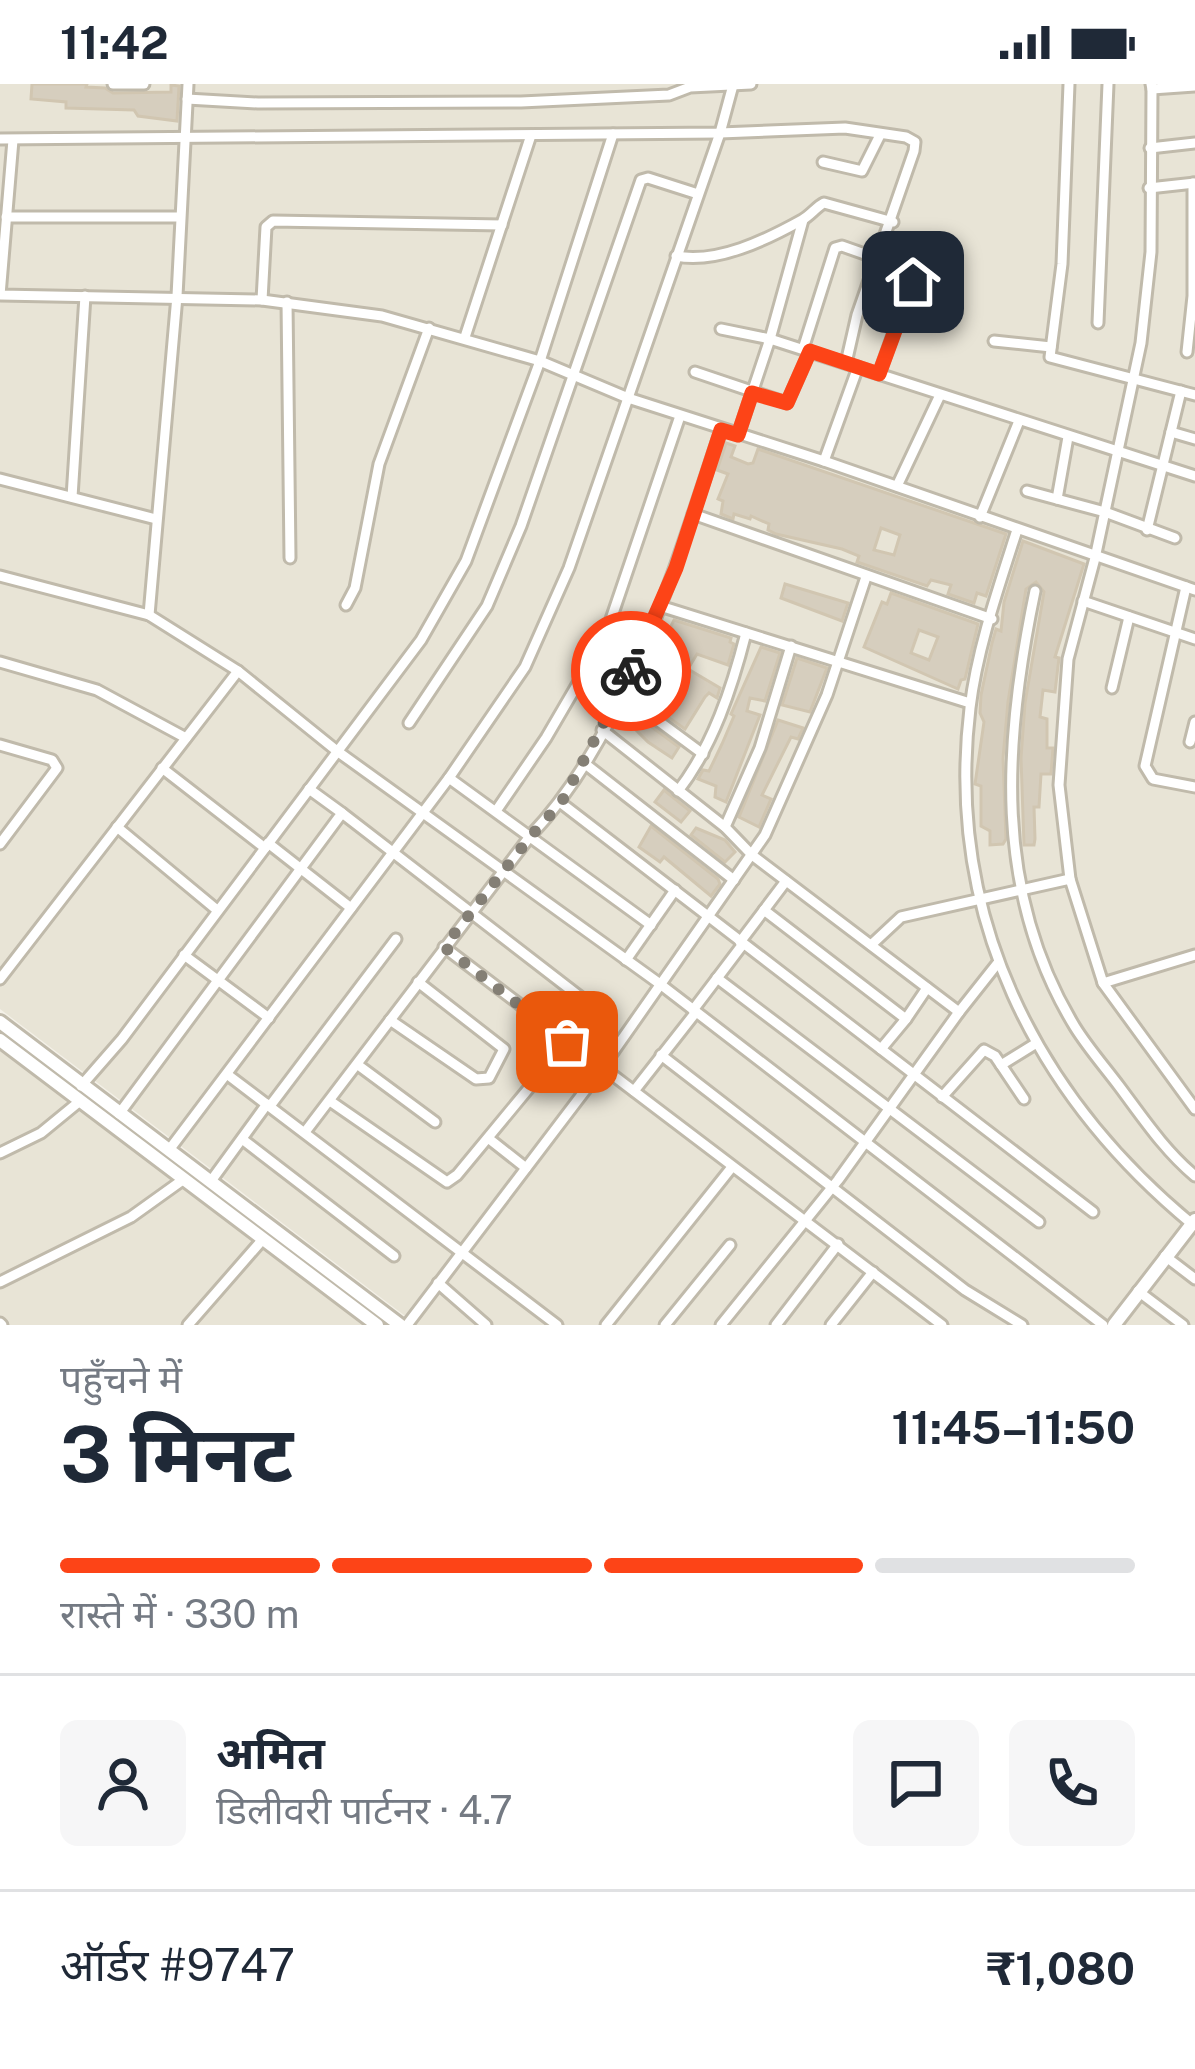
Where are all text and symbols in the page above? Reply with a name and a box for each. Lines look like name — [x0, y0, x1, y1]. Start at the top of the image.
text: 11:42 — [60, 16, 169, 69]
pin — [862, 231, 964, 333]
icon: home — [880, 249, 946, 315]
courier — [571, 611, 691, 731]
icon: bike — [598, 638, 664, 704]
pin — [516, 991, 618, 1093]
icon: bag — [534, 1009, 600, 1075]
text: पहुँचने में — [60, 1356, 182, 1402]
text: 11:45–11:50 — [892, 1401, 1135, 1454]
text: 3 मिनट — [60, 1408, 293, 1500]
text: रास्ते में · 330 m — [60, 1591, 300, 1637]
button: person — [60, 1720, 186, 1846]
button: chat — [853, 1720, 979, 1846]
button: phone — [1009, 1720, 1135, 1846]
text: अमित — [216, 1726, 325, 1779]
text: डिलीवरी पार्टनर · 4.7 — [216, 1787, 513, 1833]
text: ऑर्डर #9747 — [60, 1938, 295, 1991]
text: ₹1,080 — [986, 1942, 1135, 1995]

